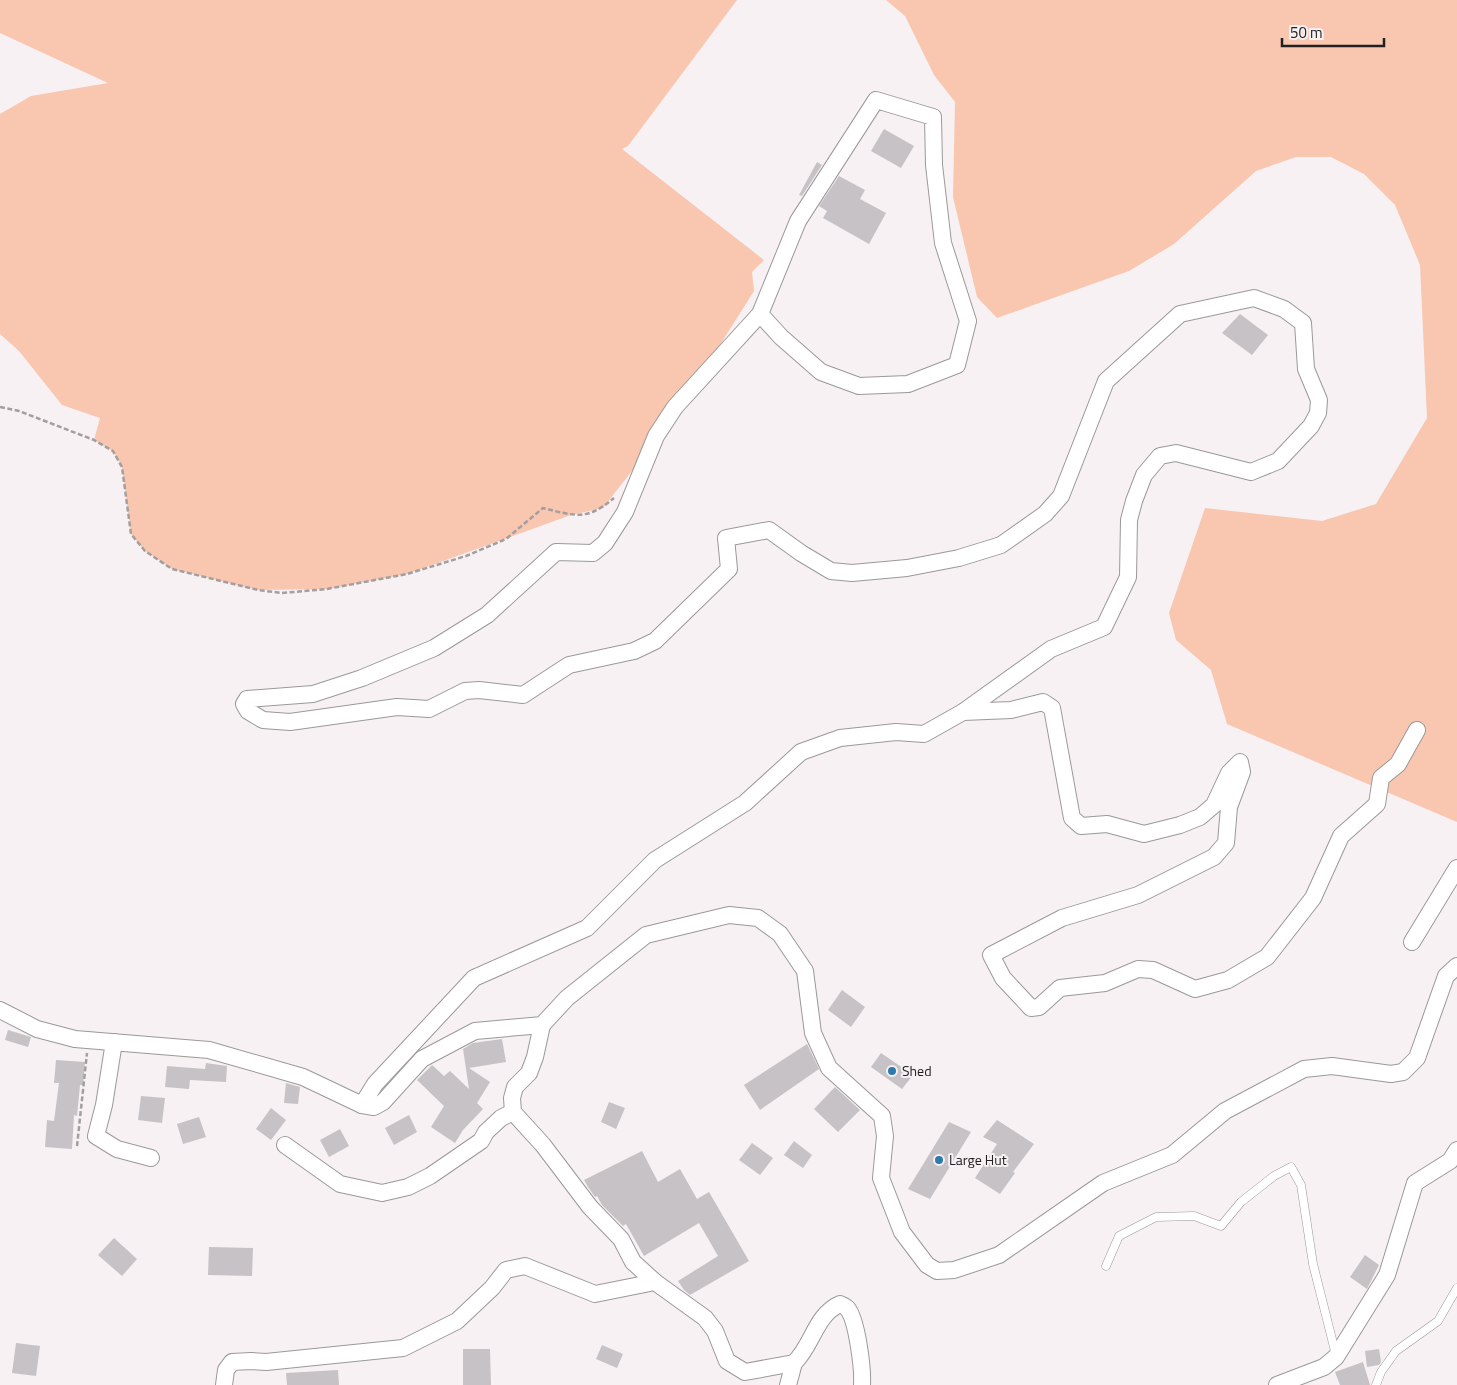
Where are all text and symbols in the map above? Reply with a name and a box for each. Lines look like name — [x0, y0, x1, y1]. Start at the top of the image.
scale bar — [1282, 15, 1384, 47]
text: 50 m — [1290, 21, 1323, 44]
place label: Shed — [902, 1060, 932, 1081]
marker: Shed — [886, 1065, 898, 1077]
place label: Large Hut — [949, 1149, 1007, 1170]
marker: Large Hut — [933, 1154, 945, 1166]

